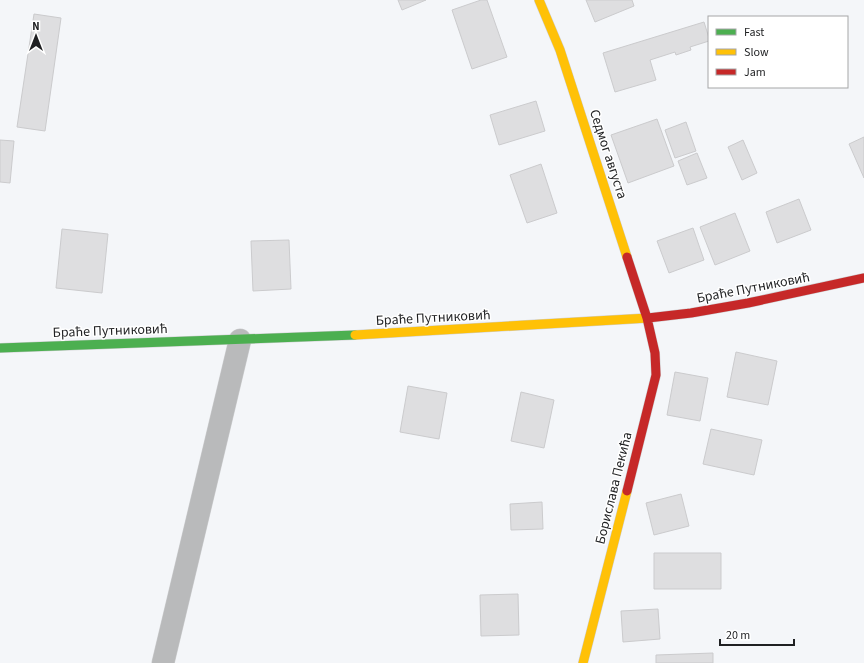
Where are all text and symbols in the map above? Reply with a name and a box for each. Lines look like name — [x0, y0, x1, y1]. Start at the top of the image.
north arrow — [16, 16, 56, 56]
legend — [708, 16, 848, 88]
text: N — [32, 19, 40, 34]
text: Fast — [744, 24, 764, 41]
text: Slow — [744, 44, 769, 61]
text: Jam — [744, 64, 766, 81]
street label: Седмог августа — [584, 107, 632, 202]
street label: Браће Путниковић — [695, 267, 811, 309]
street label: Браће Путниковић — [375, 305, 491, 331]
street label: Браће Путниковић — [52, 319, 168, 343]
street label: Борислава Пекића — [590, 430, 638, 546]
scale bar — [720, 621, 794, 647]
text: 20 m — [726, 627, 750, 644]

